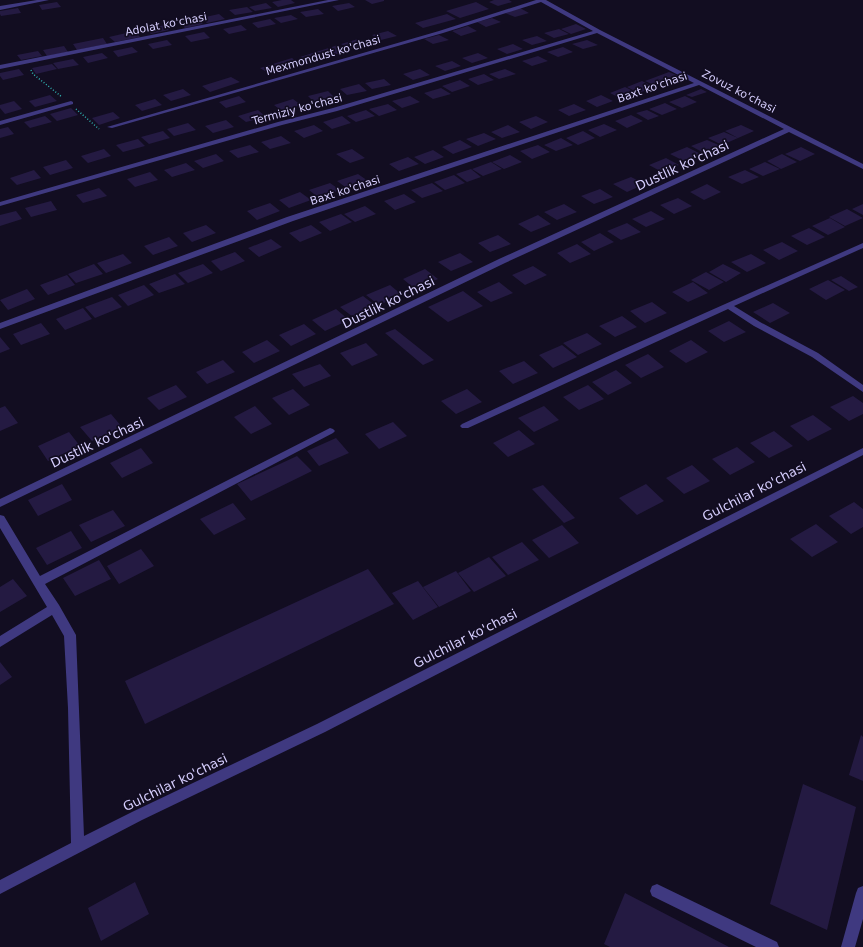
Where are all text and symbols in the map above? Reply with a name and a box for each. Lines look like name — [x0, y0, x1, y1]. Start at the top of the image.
street label: Adolat ko'chasi — [124, 10, 208, 39]
street label: Mexmondust ko'chasi — [264, 33, 382, 78]
street label: Zovuz ko'chasi — [700, 67, 778, 116]
street label: Baxt ko'chasi — [616, 69, 689, 105]
street label: Termiziy ko'chasi — [250, 91, 344, 128]
street label: Dustlik ko'chasi — [633, 137, 731, 194]
street label: Baxt ko'chasi — [308, 173, 382, 208]
street label: Dustlik ko'chasi — [339, 273, 437, 331]
street label: Dustlik ko'chasi — [48, 414, 146, 471]
street label: Gulchilar ko'chasi — [700, 459, 809, 524]
street label: Gulchilar ko'chasi — [411, 606, 520, 671]
street label: Gulchilar ko'chasi — [121, 751, 230, 814]

